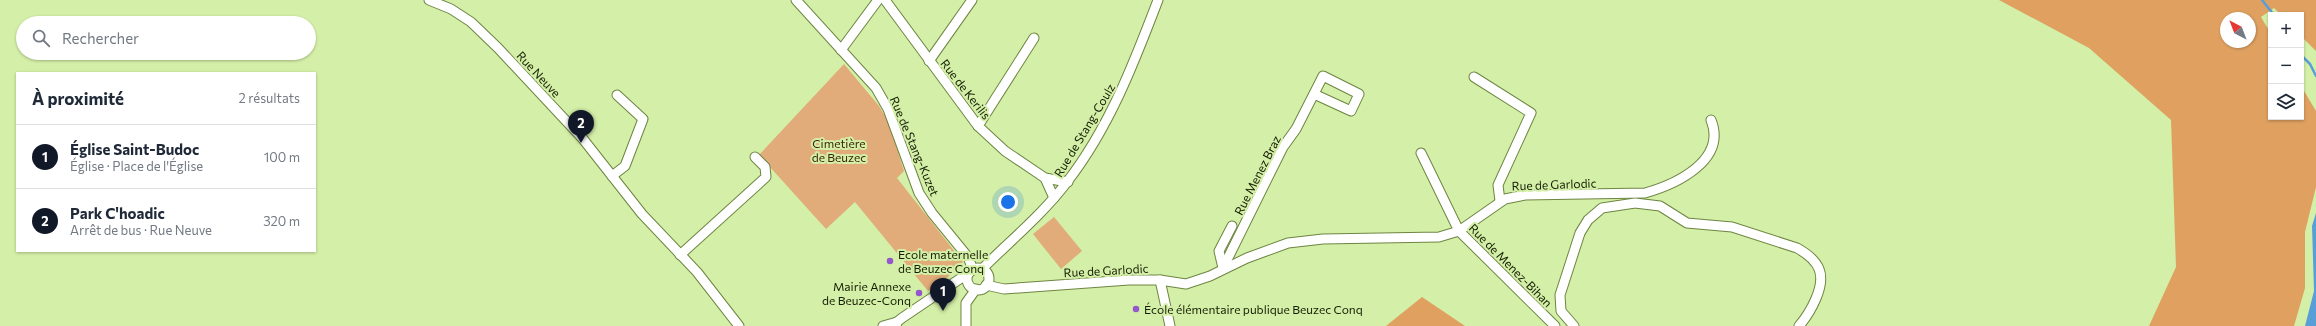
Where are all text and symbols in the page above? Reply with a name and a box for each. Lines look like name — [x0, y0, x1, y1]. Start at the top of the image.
north arrow — [2220, 12, 2256, 48]
map controls — [2268, 12, 2304, 120]
button: + — [2268, 12, 2304, 48]
search box — [16, 16, 316, 60]
icon: search — [30, 27, 52, 49]
text: Rechercher — [62, 29, 139, 47]
street label: Rue Neuve — [514, 48, 564, 100]
button: − — [2268, 48, 2304, 84]
street label: Rue de Kerilis — [938, 56, 994, 122]
street label: Rue de Stang-Coulz — [1051, 81, 1117, 179]
button: layers — [2268, 84, 2304, 120]
text: À proximité — [32, 88, 124, 109]
text: 2 résultats — [239, 90, 300, 106]
street label: Rue de Stang-Kuzet — [888, 94, 942, 198]
pin: 2 — [568, 110, 594, 143]
street label: Rue Menez Braz — [1231, 133, 1283, 217]
park label: Cimetière de Beuzec — [812, 136, 866, 164]
text: Église Saint-Budoc — [70, 140, 199, 158]
text: 1 — [42, 149, 48, 165]
text: 100 m — [264, 149, 300, 165]
text: Église · Place de l'Église — [70, 158, 203, 174]
street label: Rue de Garlodic — [1511, 176, 1597, 192]
your location — [998, 192, 1018, 212]
text: Park C'hoadic — [70, 204, 165, 222]
text: 2 — [41, 213, 49, 229]
text: 320 m — [263, 213, 300, 229]
street label: Rue de Menez-Bihan — [1467, 221, 1555, 309]
text: Arrêt de bus · Rue Neuve — [70, 222, 212, 238]
place label: Ecole maternelle de Beuzec Conq — [898, 247, 988, 275]
marker: Ecole maternelle de Beuzec Conq — [885, 256, 895, 266]
street label: Rue de Garlodic — [1063, 261, 1149, 279]
pin: 1 — [930, 278, 956, 311]
place label: Mairie Annexe de Beuzec-Conq — [822, 279, 911, 307]
marker: Mairie Annexe de Beuzec-Conq — [914, 288, 924, 298]
place label: École élémentaire publique Beuzec Conq — [1144, 302, 1363, 316]
marker: École élémentaire publique Beuzec Conq — [1131, 304, 1141, 314]

